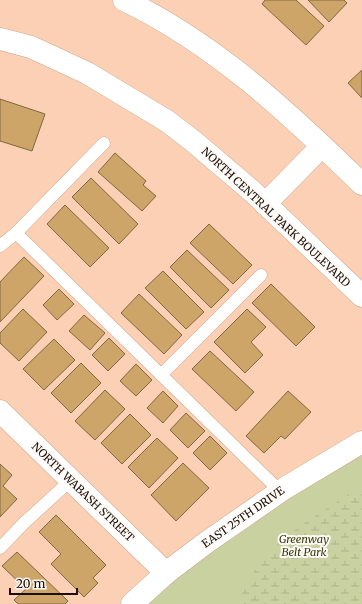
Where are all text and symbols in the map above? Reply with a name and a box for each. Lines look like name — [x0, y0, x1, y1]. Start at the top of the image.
street label: NORTH CENTRAL PARK BOULEVARD — [199, 144, 353, 290]
street label: NORTH WABASH STREET — [29, 439, 137, 545]
street label: EAST 25TH DRIVE — [199, 483, 287, 551]
park label: Greenway Belt Park — [279, 532, 329, 559]
scale bar — [10, 570, 77, 596]
text: 20 m — [16, 576, 45, 591]

